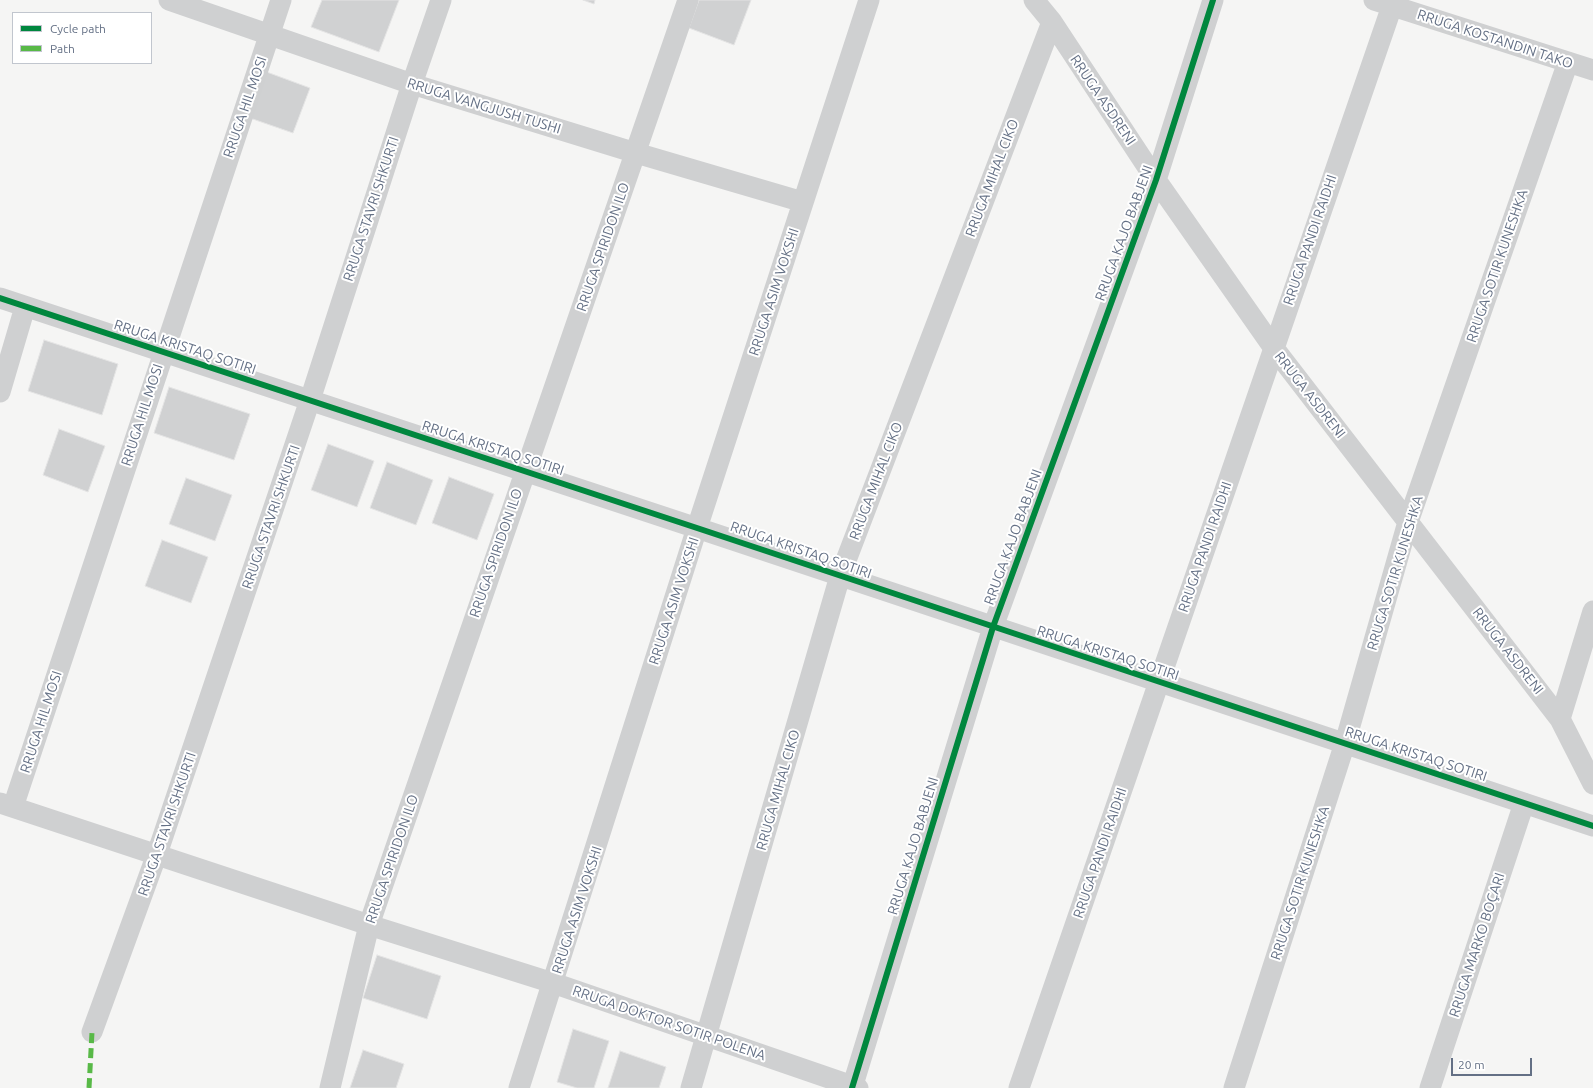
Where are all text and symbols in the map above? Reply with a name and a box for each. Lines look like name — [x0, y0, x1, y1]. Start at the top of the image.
street label: RRUGA KOSTANDIN TAKO — [1415, 6, 1575, 72]
legend — [12, 12, 152, 64]
text: Cycle path — [50, 22, 106, 35]
text: Path — [50, 42, 75, 55]
street label: RRUGA ASDRENI — [1067, 52, 1139, 148]
street label: RRUGA HIL MOSI — [220, 54, 270, 160]
street label: RRUGA VANGJUSH TUSHI — [405, 75, 563, 137]
street label: RRUGA MIHAL CIKO — [962, 117, 1022, 239]
street label: RRUGA STAVRI SHKURTI — [340, 135, 402, 283]
street label: RRUGA KAJO BABJENI — [1092, 163, 1156, 303]
street label: RRUGA PANDI RAIDHI — [1280, 172, 1340, 308]
street label: RRUGA SPIRIDON ILO — [573, 180, 633, 314]
street label: RRUGA SOTIR KUNESHKA — [1463, 187, 1531, 345]
street label: RRUGA ASIM VOKSHI — [745, 226, 803, 358]
street label: RRUGA KRISTAQ SOTIRI — [112, 316, 258, 378]
street label: RRUGA ASDRENI — [1271, 348, 1349, 442]
street label: RRUGA HIL MOSI — [118, 362, 166, 468]
street label: RRUGA KRISTAQ SOTIRI — [420, 417, 566, 479]
street label: RRUGA MIHAL CIKO — [846, 420, 906, 542]
street label: RRUGA STAVRI SHKURTI — [238, 443, 304, 591]
street label: RRUGA KAJO BABJENI — [981, 467, 1045, 607]
street label: RRUGA PANDI RAIDHI — [1175, 479, 1235, 615]
street label: RRUGA SPIRIDON ILO — [466, 486, 526, 620]
street label: RRUGA SOTIR KUNESHKA — [1363, 494, 1427, 652]
street label: RRUGA KRISTAQ SOTIRI — [728, 518, 874, 582]
street label: RRUGA ASIM VOKSHI — [645, 535, 703, 667]
street label: RRUGA ASDRENI — [1469, 604, 1547, 698]
street label: RRUGA KRISTAQ SOTIRI — [1035, 622, 1181, 684]
street label: RRUGA HIL MOSI — [17, 669, 65, 775]
street label: RRUGA KRISTAQ SOTIRI — [1343, 723, 1489, 785]
street label: RRUGA MIHAL CIKO — [753, 728, 803, 852]
street label: RRUGA STAVRI SHKURTI — [134, 750, 200, 898]
street label: RRUGA KAJO BABJENI — [884, 775, 942, 917]
street label: RRUGA PANDI RAIDHI — [1070, 785, 1130, 921]
street label: RRUGA SPIRIDON ILO — [362, 792, 422, 926]
street label: RRUGA SOTIR KUNESHKA — [1267, 804, 1333, 962]
street label: RRUGA ASIM VOKSHI — [548, 844, 606, 976]
street label: RRUGA MARKO BOÇARI — [1446, 871, 1508, 1019]
street label: RRUGA DOKTOR SOTIR POLENA — [570, 982, 768, 1064]
scale bar — [1453, 1050, 1534, 1076]
text: 20 m — [1458, 1058, 1485, 1071]

